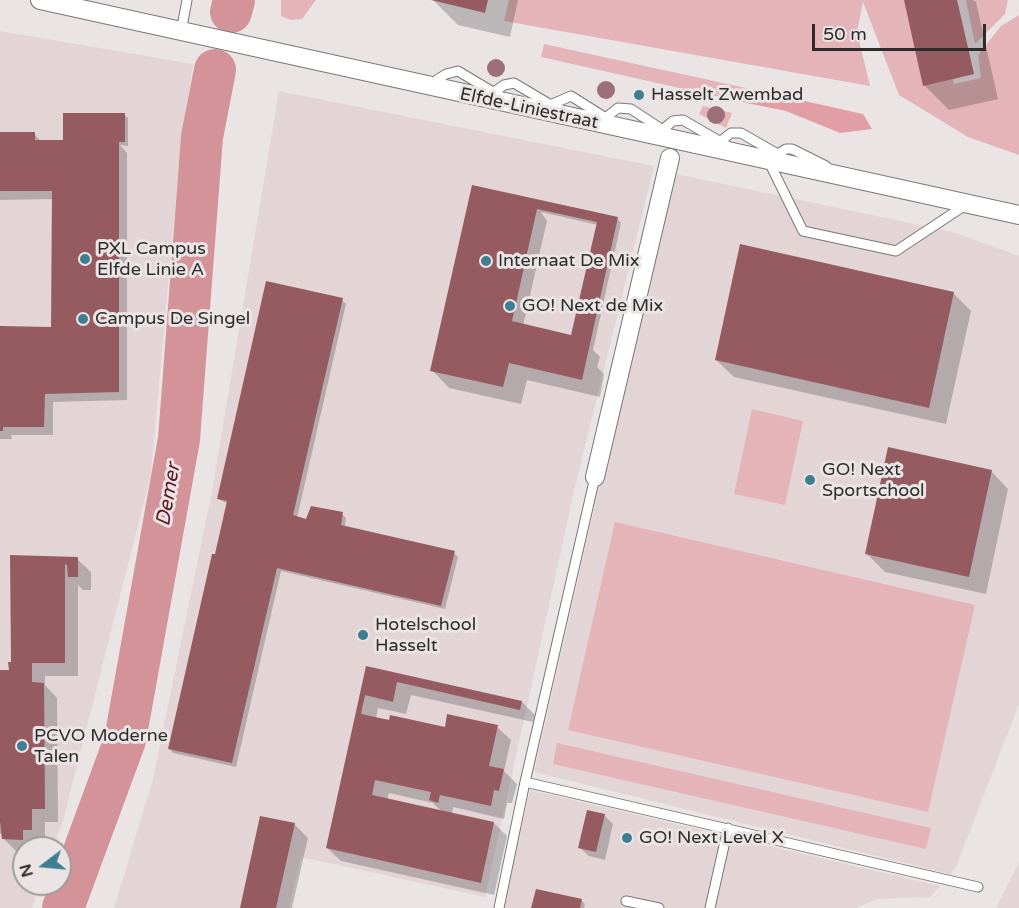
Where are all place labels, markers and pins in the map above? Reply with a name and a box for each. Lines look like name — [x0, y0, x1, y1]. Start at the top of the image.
place label: Hasselt Zwembad — [651, 84, 803, 106]
marker: Hasselt Zwembad — [632, 88, 646, 102]
place label: PXL Campus Elfde Linie A — [97, 238, 206, 280]
place label: Internaat De Mix — [498, 250, 640, 272]
marker: PXL Campus Elfde Linie A — [78, 252, 92, 266]
marker: Internaat De Mix — [479, 254, 493, 268]
place label: GO! Next de Mix — [522, 295, 663, 317]
marker: GO! Next de Mix — [503, 299, 517, 313]
place label: Campus De Singel — [95, 308, 250, 330]
marker: Campus De Singel — [76, 312, 90, 326]
place label: GO! Next Sportschool — [822, 459, 925, 502]
marker: GO! Next Sportschool — [803, 473, 817, 487]
place label: Hotelschool Hasselt — [375, 614, 476, 656]
marker: Hotelschool Hasselt — [356, 628, 370, 642]
place label: PCVO Moderne Talen — [34, 725, 168, 768]
marker: PCVO Moderne Talen — [15, 739, 29, 753]
place label: GO! Next Level X — [639, 827, 784, 849]
marker: GO! Next Level X — [620, 831, 634, 845]

